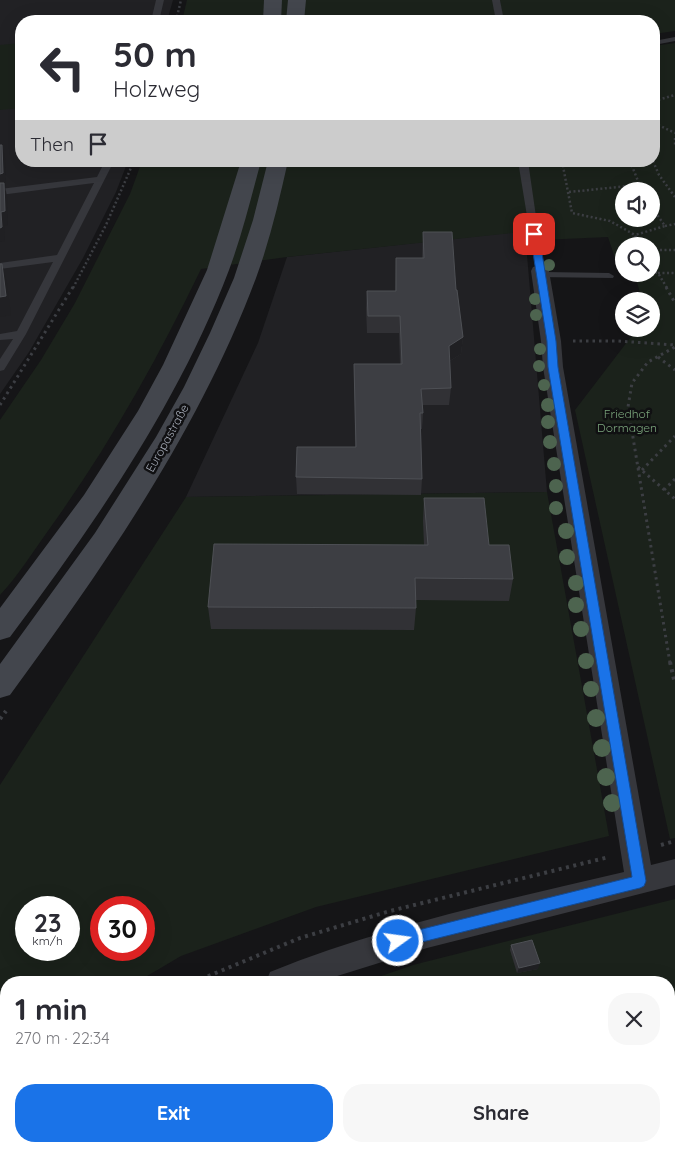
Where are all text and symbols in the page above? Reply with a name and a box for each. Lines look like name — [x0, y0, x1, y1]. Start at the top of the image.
text: 50 m — [113, 32, 197, 76]
icon: left — [30, 35, 95, 100]
text: Holzweg — [113, 75, 200, 103]
icon: arrive — [84, 130, 112, 158]
text: Then — [30, 132, 74, 156]
map controls — [615, 182, 660, 337]
button: sound — [615, 182, 660, 227]
pin — [513, 213, 555, 255]
icon: arrive — [520, 220, 548, 248]
button: search — [615, 237, 660, 282]
button: layers — [615, 292, 660, 337]
street label: Europastraße — [142, 401, 192, 475]
park label: Friedhof Dormagen — [597, 406, 657, 435]
speed limit sign: 30 — [90, 896, 155, 961]
text: 23 — [34, 907, 61, 938]
position arrow — [371, 914, 423, 966]
text: km/h — [32, 933, 63, 948]
text: 1 min — [15, 990, 88, 1028]
button: close — [608, 993, 660, 1045]
text: 270 m · 22:34 — [15, 1028, 110, 1048]
button: Exit — [15, 1084, 333, 1142]
button: Share — [343, 1084, 660, 1142]

